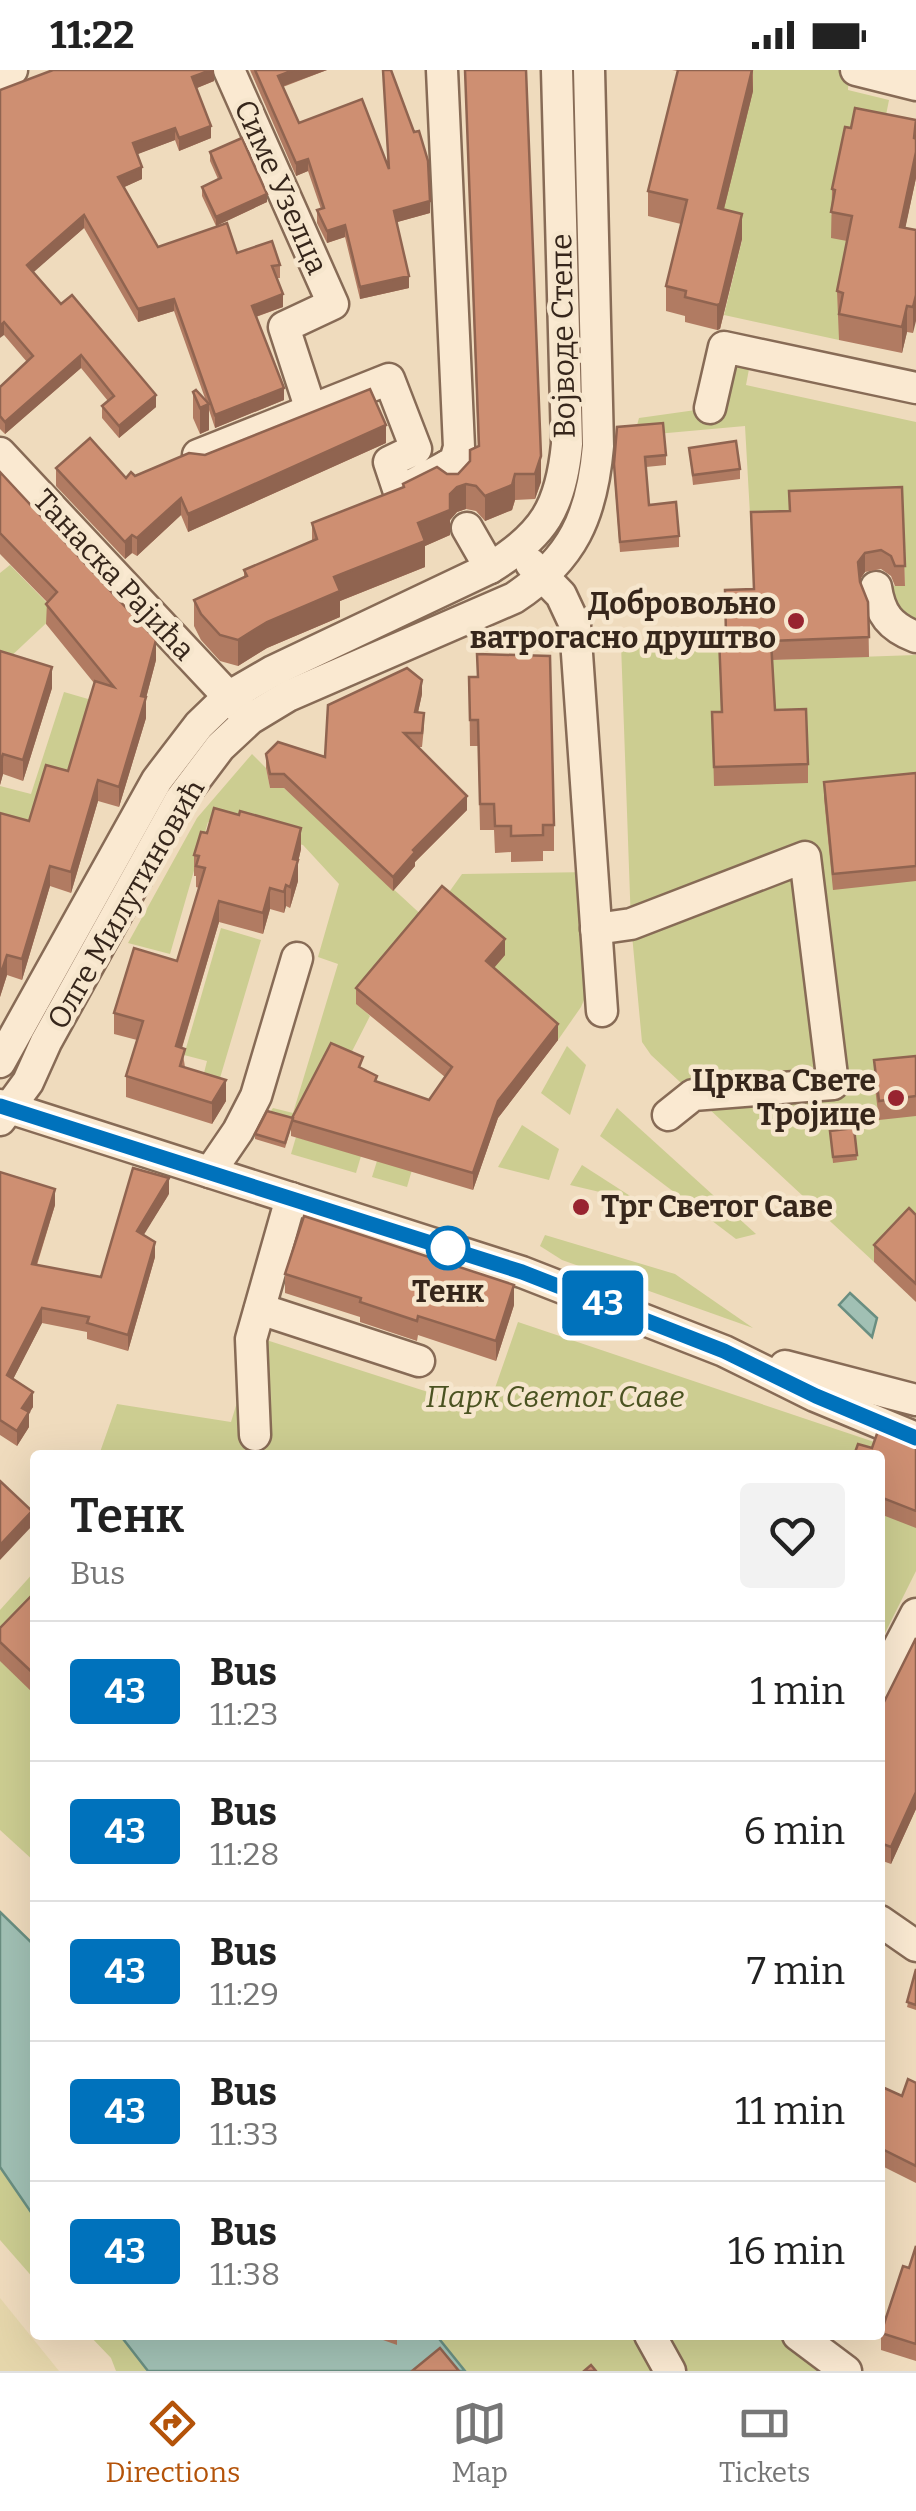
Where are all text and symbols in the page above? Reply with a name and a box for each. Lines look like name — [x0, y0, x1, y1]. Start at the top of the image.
text: 11:22 — [50, 12, 134, 58]
street label: Симе Узелца — [227, 94, 335, 280]
street label: Војводе Степе — [543, 233, 583, 439]
street label: Танаска Рајића — [26, 482, 202, 668]
place label: Добровољно ватрогасно друштво — [470, 586, 776, 656]
marker: Добровољно ватрогасно друштво — [785, 610, 807, 632]
street label: Олге Милутиновић — [40, 772, 212, 1035]
place label: Црква Свете Тројице — [692, 1063, 876, 1133]
marker: Црква Свете Тројице — [885, 1087, 907, 1109]
place label: Трг Светог Саве — [601, 1189, 833, 1225]
marker: Трг Светог Саве — [570, 1196, 592, 1218]
marker: Тенк — [427, 1227, 469, 1269]
line badge: 43 — [558, 1270, 648, 1336]
place label: Тенк — [412, 1274, 485, 1310]
text: 43 — [582, 1282, 624, 1324]
park label: Парк Светог Саве — [426, 1379, 684, 1415]
button: heart — [740, 1483, 845, 1588]
text: Тенк — [70, 1487, 184, 1545]
text: Bus — [70, 1554, 125, 1592]
text: Bus — [210, 1649, 277, 1695]
text: 1 min — [750, 1668, 845, 1714]
text: 43 — [104, 1670, 146, 1712]
text: 11:23 — [210, 1695, 278, 1733]
text: Bus — [210, 1789, 277, 1835]
text: 6 min — [743, 1808, 845, 1854]
text: 43 — [104, 1810, 146, 1852]
text: 11:28 — [210, 1835, 279, 1873]
text: Bus — [210, 1929, 277, 1975]
text: 7 min — [747, 1948, 845, 1994]
text: 43 — [104, 1950, 146, 1992]
text: 11:29 — [210, 1975, 279, 2013]
text: Bus — [210, 2069, 277, 2115]
text: 11 min — [735, 2088, 845, 2134]
text: 43 — [104, 2090, 146, 2132]
text: 11:33 — [210, 2115, 279, 2153]
text: Bus — [210, 2209, 277, 2255]
text: 16 min — [728, 2228, 845, 2274]
text: 43 — [104, 2230, 146, 2272]
text: 11:38 — [210, 2255, 280, 2293]
tab: Directions — [106, 2396, 240, 2489]
tab: Map — [451, 2396, 508, 2489]
tab: Tickets — [719, 2396, 810, 2489]

